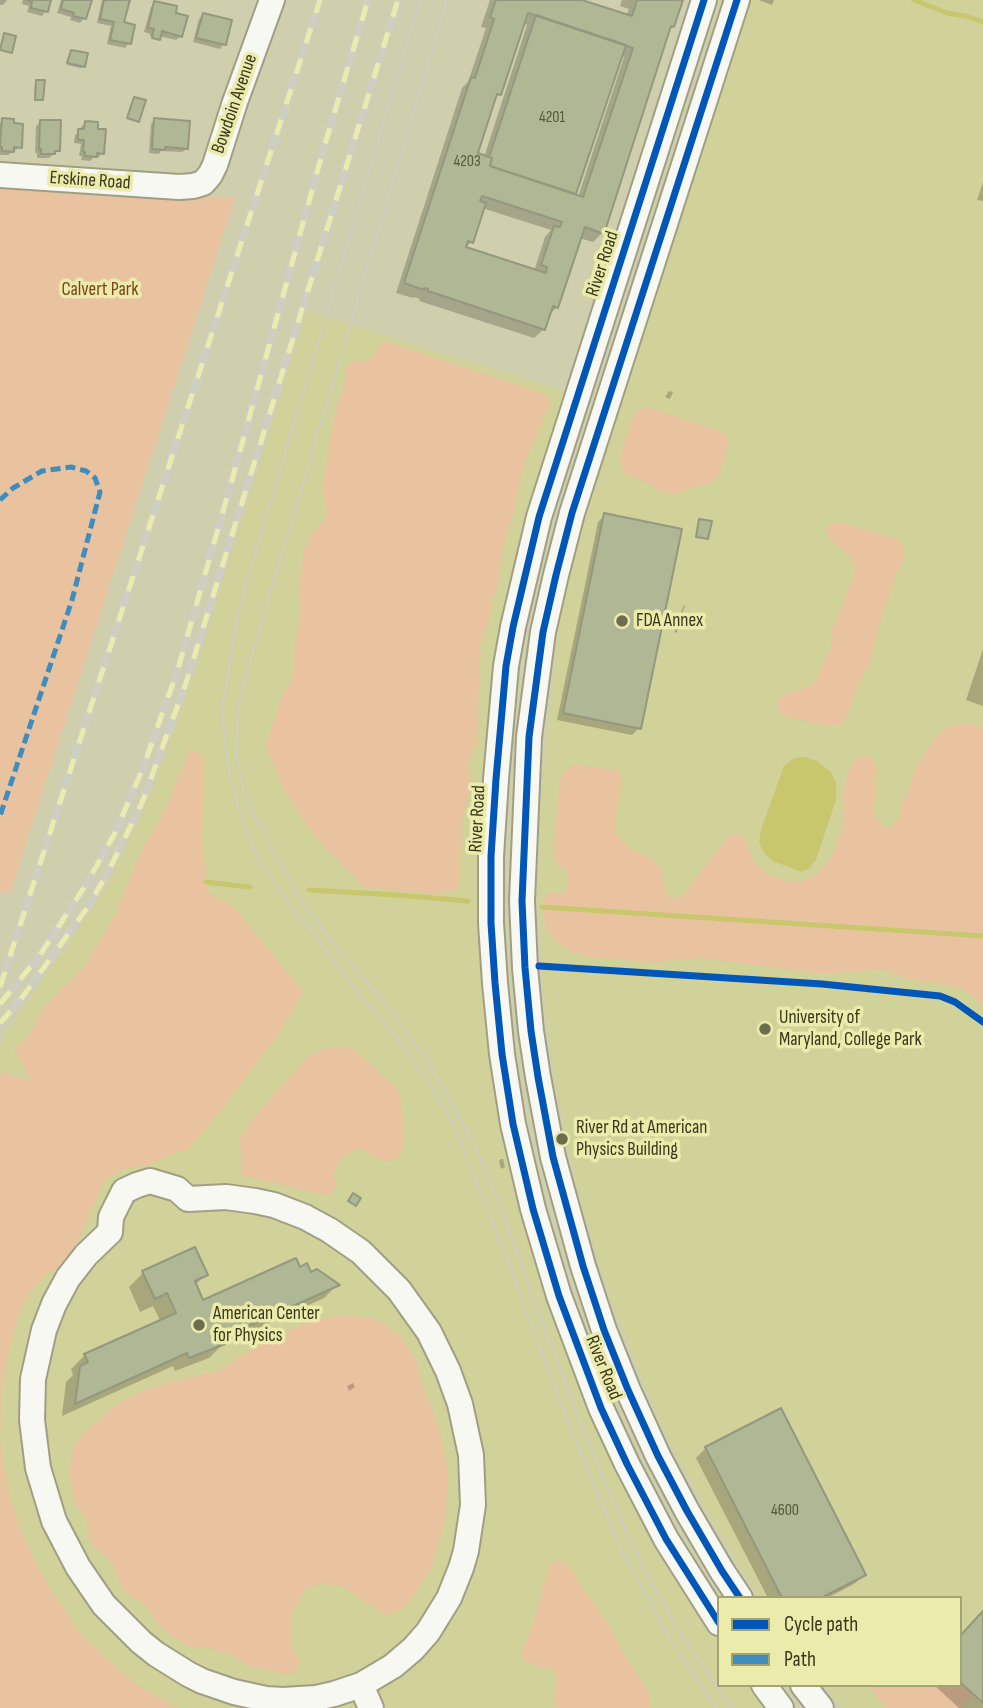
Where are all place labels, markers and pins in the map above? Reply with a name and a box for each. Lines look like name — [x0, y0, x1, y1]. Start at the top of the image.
place label: FDA Annex — [636, 610, 703, 632]
marker: FDA Annex — [614, 613, 630, 629]
place label: University of Maryland, College Park — [779, 1007, 922, 1051]
marker: University of Maryland, College Park — [757, 1021, 773, 1037]
place label: River Rd at American Physics Building — [576, 1117, 707, 1161]
marker: River Rd at American Physics Building — [554, 1131, 570, 1147]
place label: American Center for Physics — [213, 1303, 320, 1347]
marker: American Center for Physics — [191, 1317, 207, 1333]

